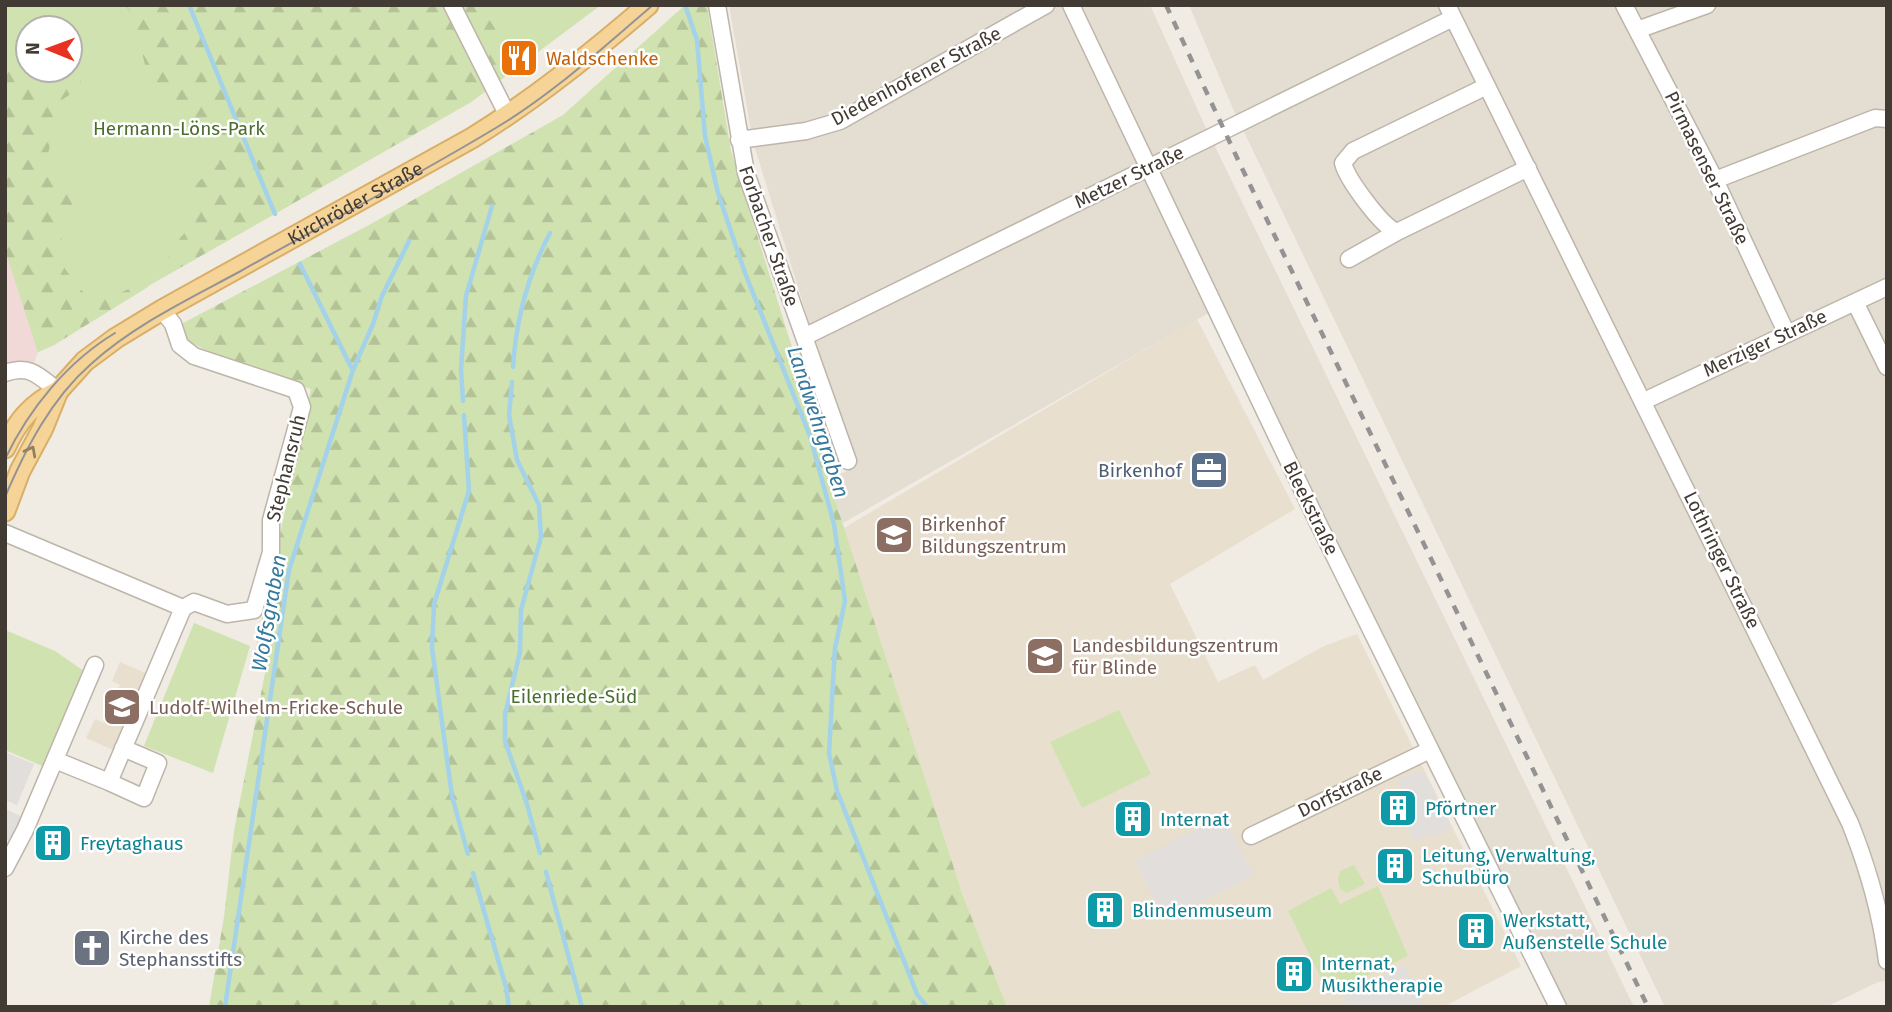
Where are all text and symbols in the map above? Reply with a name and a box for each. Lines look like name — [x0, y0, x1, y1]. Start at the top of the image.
north arrow — [14, 14, 84, 84]
street label: Diedenhofener Straße — [827, 21, 1005, 131]
restaurant icon: Waldschenke — [498, 37, 540, 79]
text: N — [21, 42, 44, 55]
place label: Waldschenke — [546, 47, 659, 70]
street label: Pirmasenser Straße — [1660, 87, 1754, 249]
park label: Hermann-Löns-Park — [93, 117, 265, 140]
street label: Metzer Straße — [1071, 141, 1187, 213]
street label: Kirchröder Straße — [283, 156, 427, 250]
street label: Forbacher Straße — [734, 163, 804, 309]
street label: Merziger Straße — [1699, 304, 1831, 382]
water label: Landwehrgraben — [781, 343, 855, 501]
street label: Stephansruh — [262, 412, 310, 524]
one-way arrow — [23, 446, 36, 458]
office icon: Birkenhof — [1188, 449, 1230, 491]
street label: Bleekstraße — [1278, 457, 1344, 559]
place label: Birkenhof — [1098, 459, 1184, 482]
street label: Lothringer Straße — [1679, 488, 1765, 632]
place label: Birkenhof Bildungszentrum — [921, 513, 1067, 558]
school or university icon: Birkenhof Bildungszentrum — [873, 514, 915, 556]
water label: Wolfsgraben — [246, 552, 292, 674]
place label: Landesbildungszentrum für Blinde — [1072, 634, 1279, 679]
school or university icon: Landesbildungszentrum für Blinde — [1024, 635, 1066, 677]
park label: Eilenriede-Süd — [511, 685, 637, 708]
school or university icon: Ludolf-Wilhelm-Fricke-Schule — [101, 686, 143, 728]
place label: Ludolf-Wilhelm-Fricke-Schule — [149, 696, 403, 719]
street label: Dorfstraße — [1294, 762, 1386, 822]
building icon: Pförtner — [1377, 787, 1419, 829]
place label: Pförtner — [1425, 797, 1497, 820]
building icon: Internat — [1112, 798, 1154, 840]
place label: Internat — [1160, 808, 1229, 831]
building icon: Freytaghaus — [32, 822, 74, 864]
place label: Freytaghaus — [80, 832, 183, 855]
place label: Leitung, Verwaltung, Schulbüro — [1422, 844, 1596, 889]
building icon: Leitung, Verwaltung, Schulbüro — [1374, 845, 1416, 887]
building icon: Blindenmuseum — [1084, 889, 1126, 931]
place label: Blindenmuseum — [1132, 899, 1272, 922]
place label: Werkstatt, Außenstelle Schule — [1503, 909, 1667, 954]
building icon: Werkstatt, Außenstelle Schule — [1455, 910, 1497, 952]
place label: Kirche des Stephansstifts — [119, 926, 242, 971]
church icon: Kirche des Stephansstifts — [71, 927, 113, 969]
place label: Internat, Musiktherapie — [1321, 952, 1443, 997]
building icon: Internat, Musiktherapie — [1273, 953, 1315, 995]

